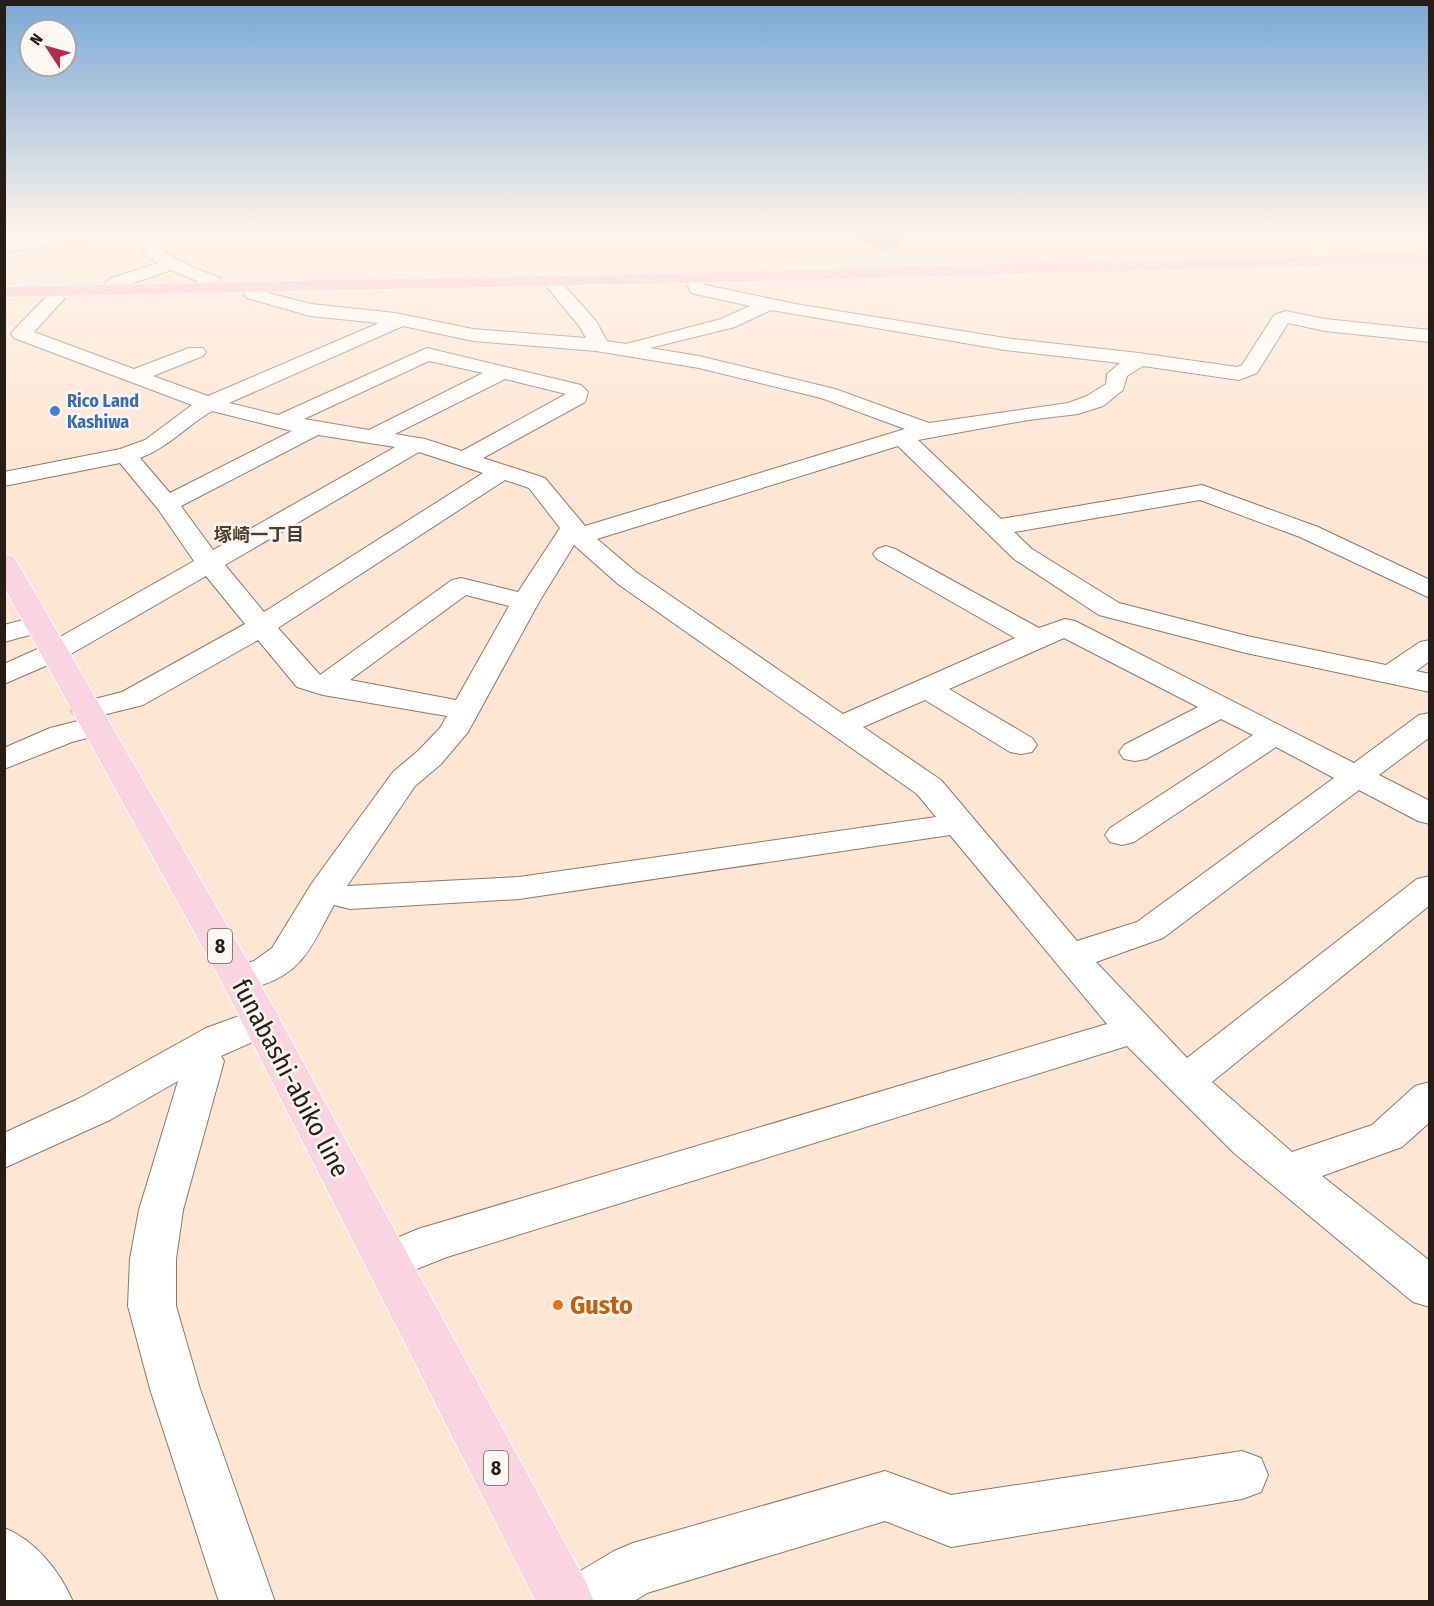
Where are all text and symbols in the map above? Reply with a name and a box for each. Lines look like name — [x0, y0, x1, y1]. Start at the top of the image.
north arrow — [18, 18, 78, 78]
text: N — [26, 30, 47, 49]
place label: Rico Land Kashiwa — [67, 390, 139, 433]
marker: Rico Land Kashiwa — [48, 404, 62, 418]
district label: 塚崎一丁目 — [214, 524, 304, 546]
road number: 8 — [208, 929, 232, 963]
street label: funabashi-abiko line — [225, 974, 356, 1182]
place label: Gusto — [570, 1290, 633, 1321]
marker: Gusto — [551, 1298, 565, 1312]
road number: 8 — [484, 1451, 508, 1485]

